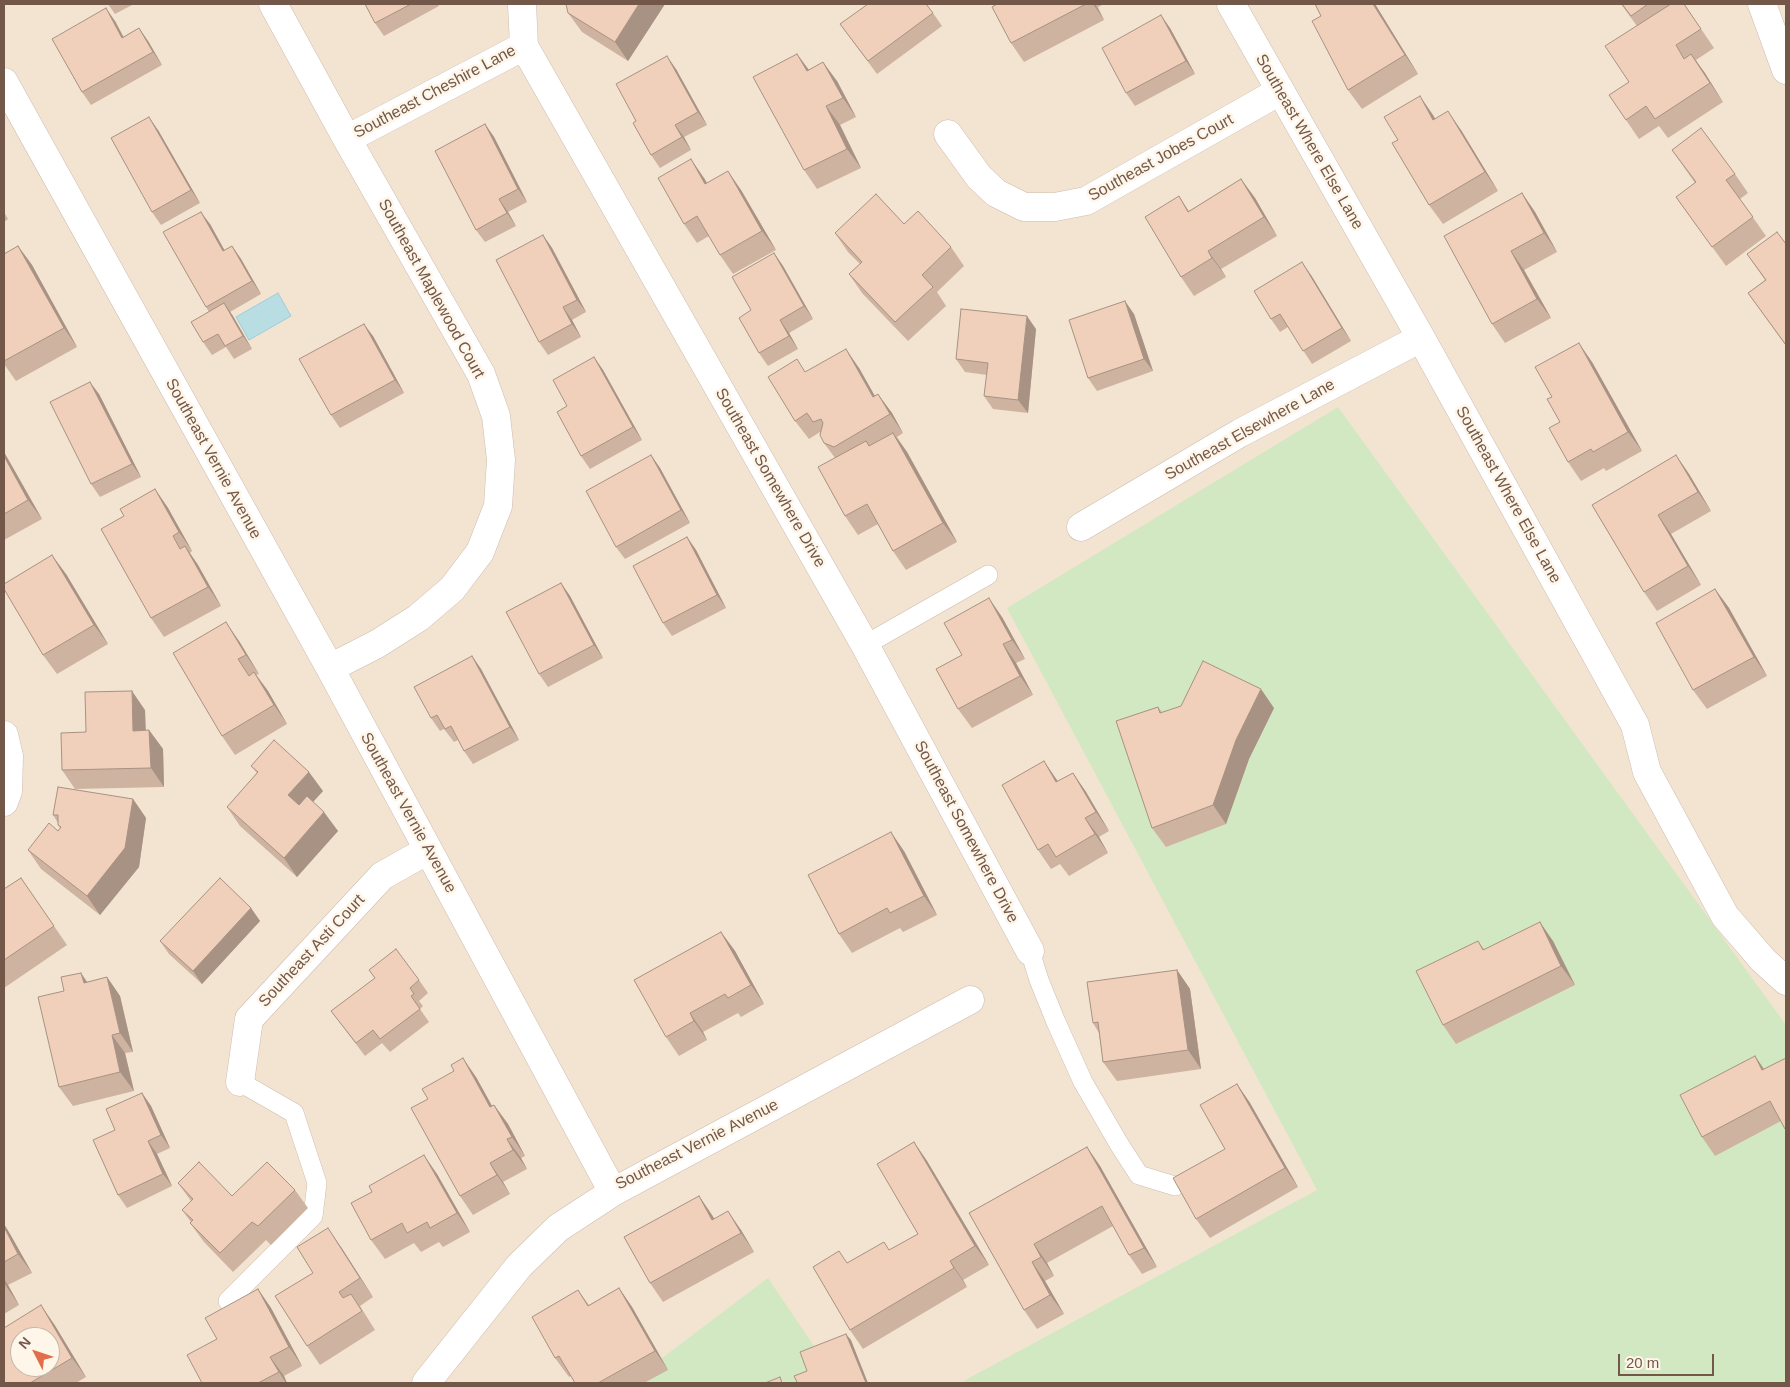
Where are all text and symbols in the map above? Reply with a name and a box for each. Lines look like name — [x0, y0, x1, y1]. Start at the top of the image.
street label: Southeast Cheshire Lane — [351, 41, 519, 143]
street label: Southeast Where Else Lane — [1251, 51, 1367, 233]
street label: Southeast Jobes Court — [1085, 110, 1237, 206]
street label: Southeast Maplewood Court — [374, 196, 488, 382]
street label: Southeast Elsewhere Lane — [1162, 375, 1338, 485]
street label: Southeast Vernie Avenue — [161, 376, 265, 542]
street label: Southeast Somewhere Drive — [711, 385, 829, 571]
street label: Southeast Where Else Lane — [1451, 403, 1565, 587]
street label: Southeast Vernie Avenue — [356, 730, 460, 896]
street label: Southeast Somewhere Drive — [910, 738, 1022, 926]
street label: Southeast Asti Court — [255, 891, 369, 1011]
street label: Southeast Vernie Avenue — [612, 1096, 782, 1194]
north arrow — [10, 1327, 60, 1377]
text: N — [15, 1334, 34, 1352]
scale bar — [1620, 1344, 1716, 1376]
text: 20 m — [1626, 1354, 1659, 1371]

